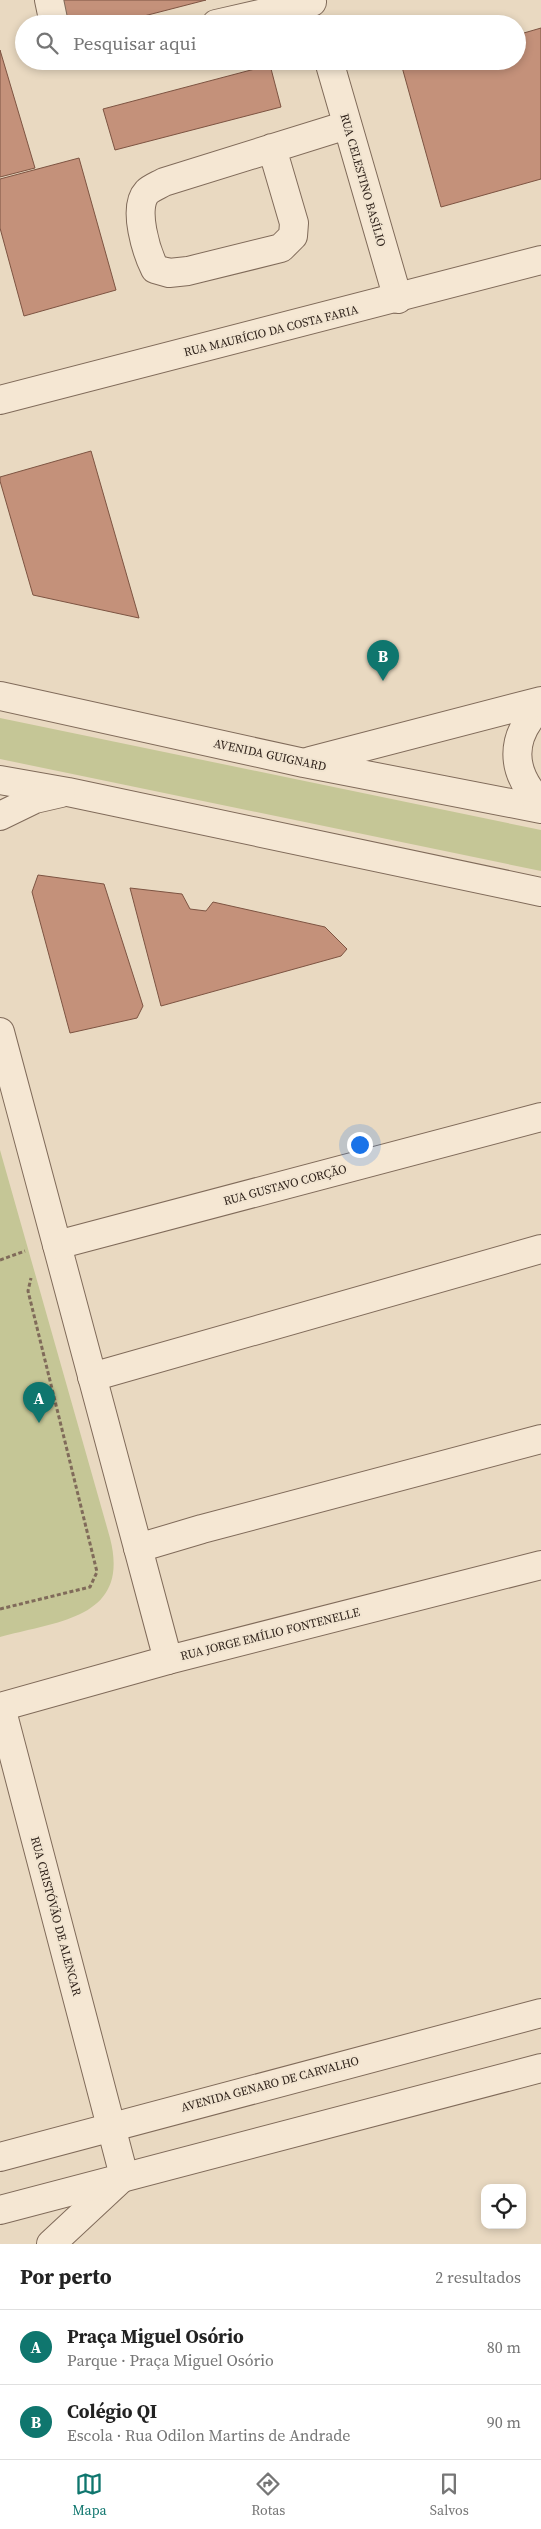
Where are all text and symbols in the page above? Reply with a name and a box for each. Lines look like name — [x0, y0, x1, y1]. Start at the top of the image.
search box — [15, 15, 526, 70]
icon: search — [33, 29, 61, 57]
text: Pesquisar aqui — [73, 30, 196, 56]
street label: RUA CELESTINO BASÍLIO — [336, 112, 390, 248]
street label: RUA MAURÍCIO DA COSTA FARIA — [182, 302, 360, 360]
pin: B — [367, 640, 399, 681]
street label: AVENIDA GUIGNARD — [212, 735, 328, 775]
your location — [347, 1132, 373, 1158]
street label: RUA GUSTAVO CORÇÃO — [222, 1161, 348, 1209]
pin: A — [23, 1382, 55, 1423]
street label: RUA JORGE EMÍLIO FONTENELLE — [179, 1604, 361, 1664]
street label: RUA CRISTÓVÃO DE ALENCAR — [27, 1835, 85, 1998]
street label: AVENIDA GENARO DE CARVALHO — [179, 2053, 361, 2115]
map controls — [481, 2184, 526, 2229]
button: locate — [481, 2184, 526, 2229]
text: Por perto — [20, 2262, 112, 2291]
text: 2 resultados — [435, 2266, 521, 2288]
text: Praça Miguel Osório — [67, 2323, 244, 2349]
text: A — [31, 2336, 41, 2358]
text: 80 m — [487, 2336, 521, 2358]
text: Parque · Praça Miguel Osório — [67, 2349, 274, 2371]
text: Colégio QI — [67, 2398, 157, 2424]
text: B — [31, 2411, 41, 2433]
text: 90 m — [487, 2411, 521, 2433]
text: Escola · Rua Odilon Martins de Andrade — [67, 2424, 351, 2446]
tab: Mapa — [72, 2470, 107, 2520]
tab: Rotas — [251, 2470, 285, 2520]
tab: Salvos — [430, 2470, 469, 2520]

